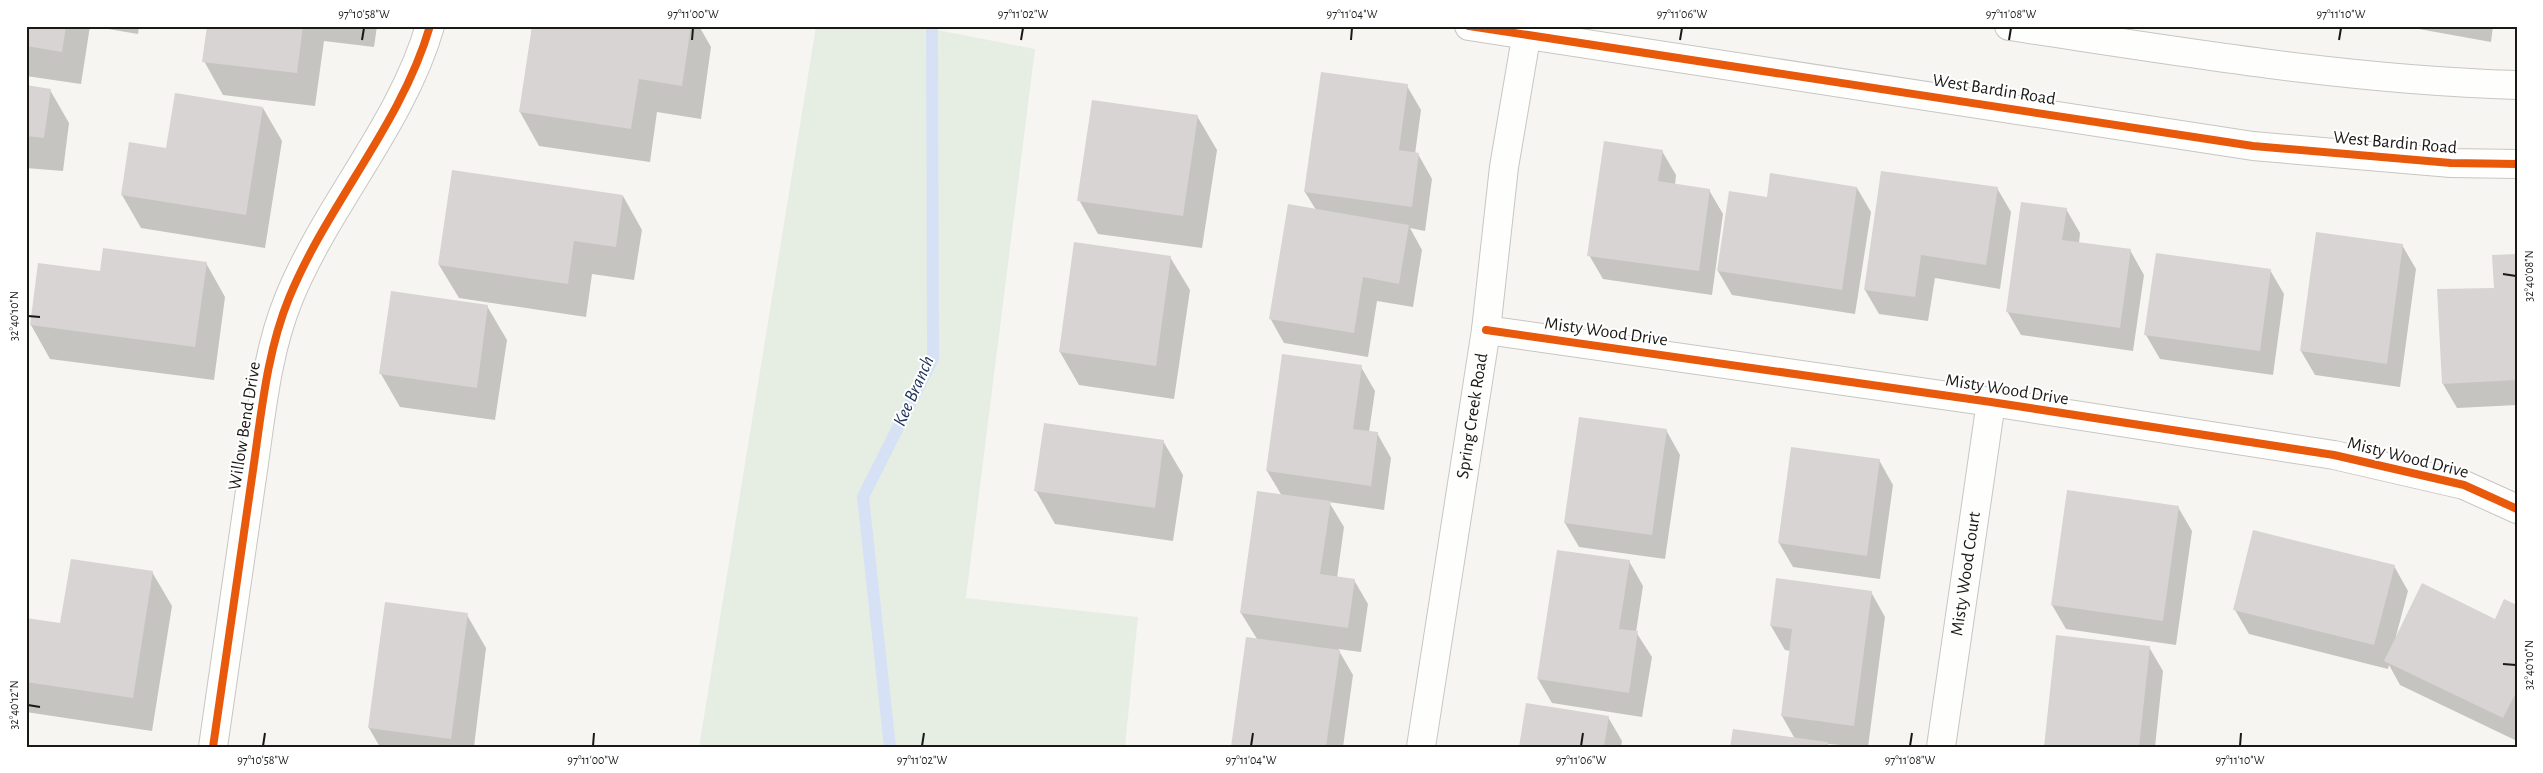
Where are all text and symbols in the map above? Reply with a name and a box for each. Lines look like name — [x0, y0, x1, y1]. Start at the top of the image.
text: 97°10'58"W — [338, 8, 390, 20]
text: 97°11'00"W — [667, 8, 719, 20]
text: 97°11'02"W — [998, 8, 1049, 20]
text: 97°11'04"W — [1327, 8, 1378, 20]
text: 97°11'06"W — [1657, 8, 1708, 20]
text: 97°11'08"W — [1986, 8, 2037, 20]
text: 97°11'10"W — [2316, 8, 2366, 20]
street label: West Bardin Road — [1931, 71, 2057, 109]
street label: West Bardin Road — [2332, 129, 2458, 157]
text: 32°40'08"N — [2523, 250, 2535, 302]
text: 32°40'10"N — [8, 291, 20, 341]
street label: Misty Wood Drive — [1543, 314, 1669, 350]
street label: Spring Creek Road — [1454, 352, 1491, 480]
water label: Kee Branch — [890, 353, 938, 429]
street label: Willow Bend Drive — [226, 360, 264, 492]
street label: Misty Wood Drive — [1944, 371, 2070, 409]
street label: Misty Wood Drive — [2346, 434, 2470, 482]
street label: Misty Wood Court — [1948, 510, 1984, 637]
text: 32°40'10"N — [2523, 640, 2535, 690]
text: 32°40'12"N — [8, 680, 20, 730]
text: 97°10'58"W — [237, 754, 289, 766]
text: 97°11'00"W — [567, 754, 619, 766]
text: 97°11'02"W — [897, 754, 948, 766]
text: 97°11'04"W — [1226, 754, 1277, 766]
text: 97°11'06"W — [1556, 754, 1607, 766]
text: 97°11'08"W — [1885, 754, 1936, 766]
text: 97°11'10"W — [2215, 754, 2265, 766]

